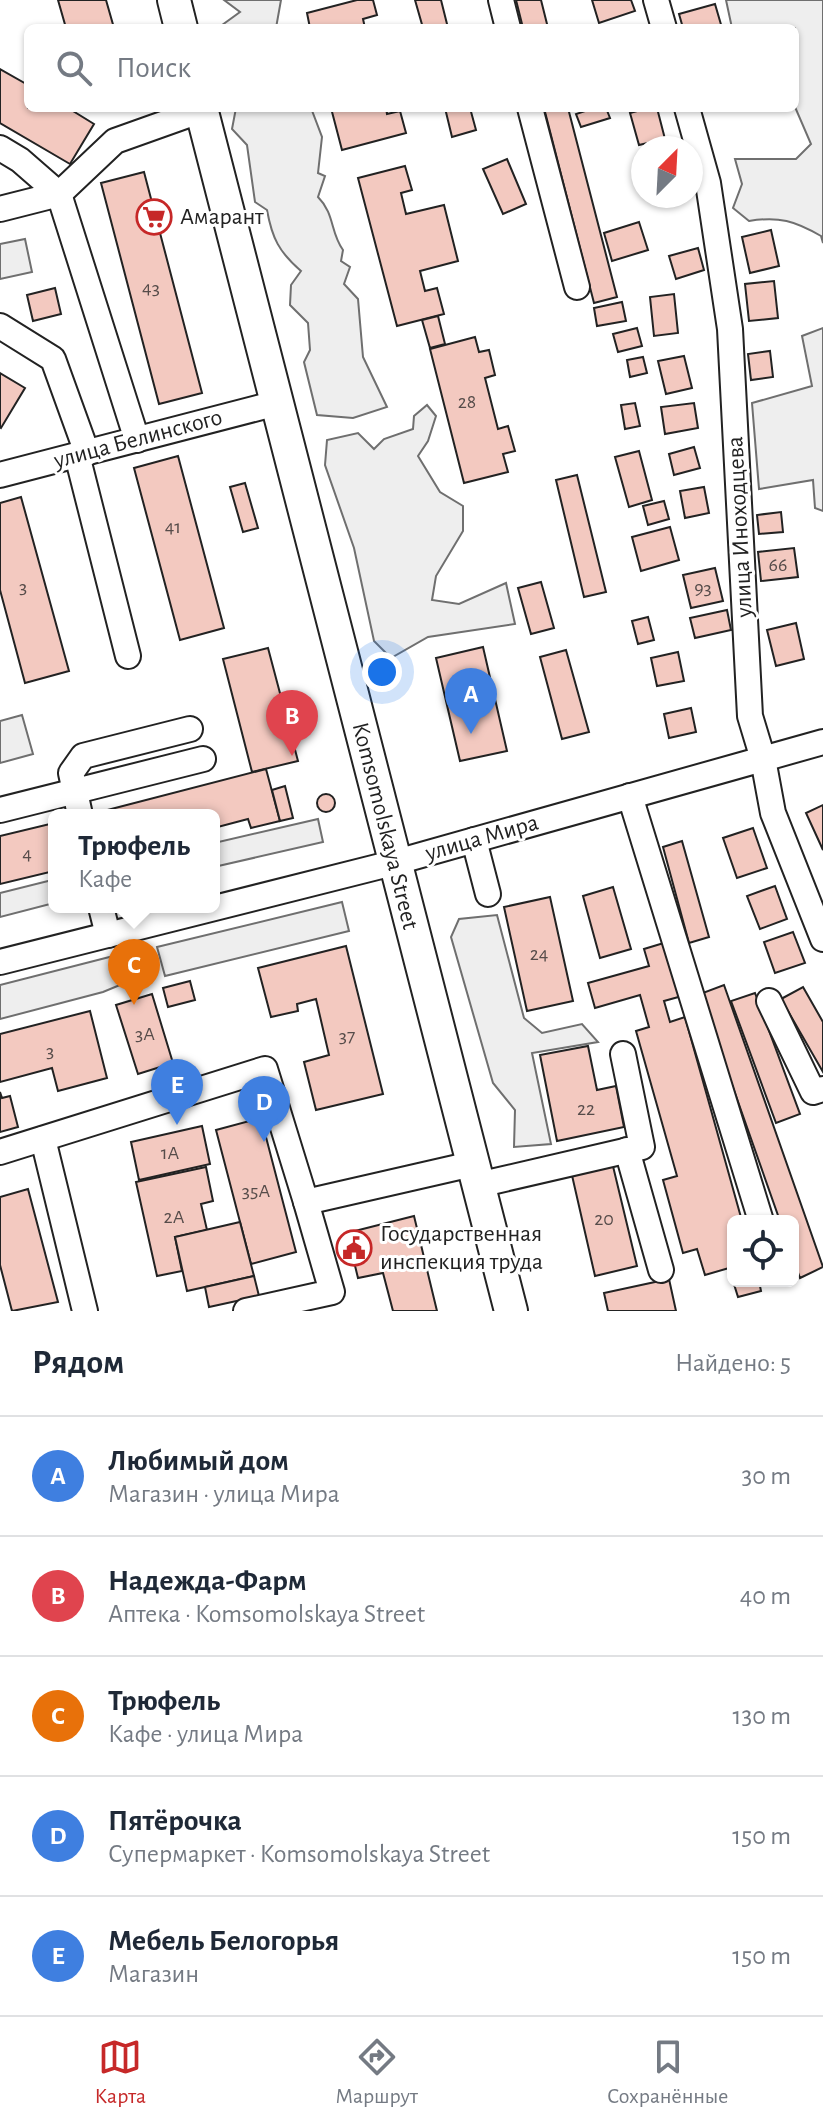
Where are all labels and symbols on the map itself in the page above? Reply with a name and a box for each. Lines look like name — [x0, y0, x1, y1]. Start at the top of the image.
north arrow — [631, 136, 703, 208]
supermarket icon: Амарант — [135, 198, 173, 236]
place label: Амарант — [180, 205, 264, 229]
house number: 43 — [142, 278, 160, 298]
house number: 28 — [458, 392, 476, 412]
street label: улица Белинского — [50, 405, 225, 473]
street label: улица Иноходцева — [723, 436, 757, 619]
house number: 41 — [165, 517, 181, 537]
house number: 66 — [769, 555, 787, 575]
house number: 3 — [19, 577, 27, 597]
house number: 93 — [694, 578, 712, 598]
your location — [362, 652, 402, 692]
pin: A — [445, 668, 497, 734]
pin: B — [266, 690, 318, 756]
street label: Komsomolskaya Street — [348, 720, 422, 932]
street label: улица Мира — [422, 810, 541, 866]
house number: 4 — [22, 844, 32, 864]
pin: C — [108, 939, 160, 1005]
house number: 24 — [530, 944, 548, 964]
house number: 3А — [135, 1024, 155, 1044]
house number: 37 — [339, 1026, 355, 1046]
house number: 3 — [46, 1041, 54, 1061]
pin: E — [151, 1059, 203, 1125]
pin: D — [238, 1076, 290, 1142]
house number: 22 — [577, 1099, 595, 1119]
house number: 1А — [161, 1143, 180, 1163]
house number: 35А — [242, 1181, 270, 1201]
house number: 2А — [164, 1207, 185, 1227]
house number: 20 — [594, 1209, 614, 1229]
place label: Государственная инспекция труда — [380, 1222, 543, 1274]
public building icon: Государственная инспекция труда — [335, 1229, 373, 1267]

